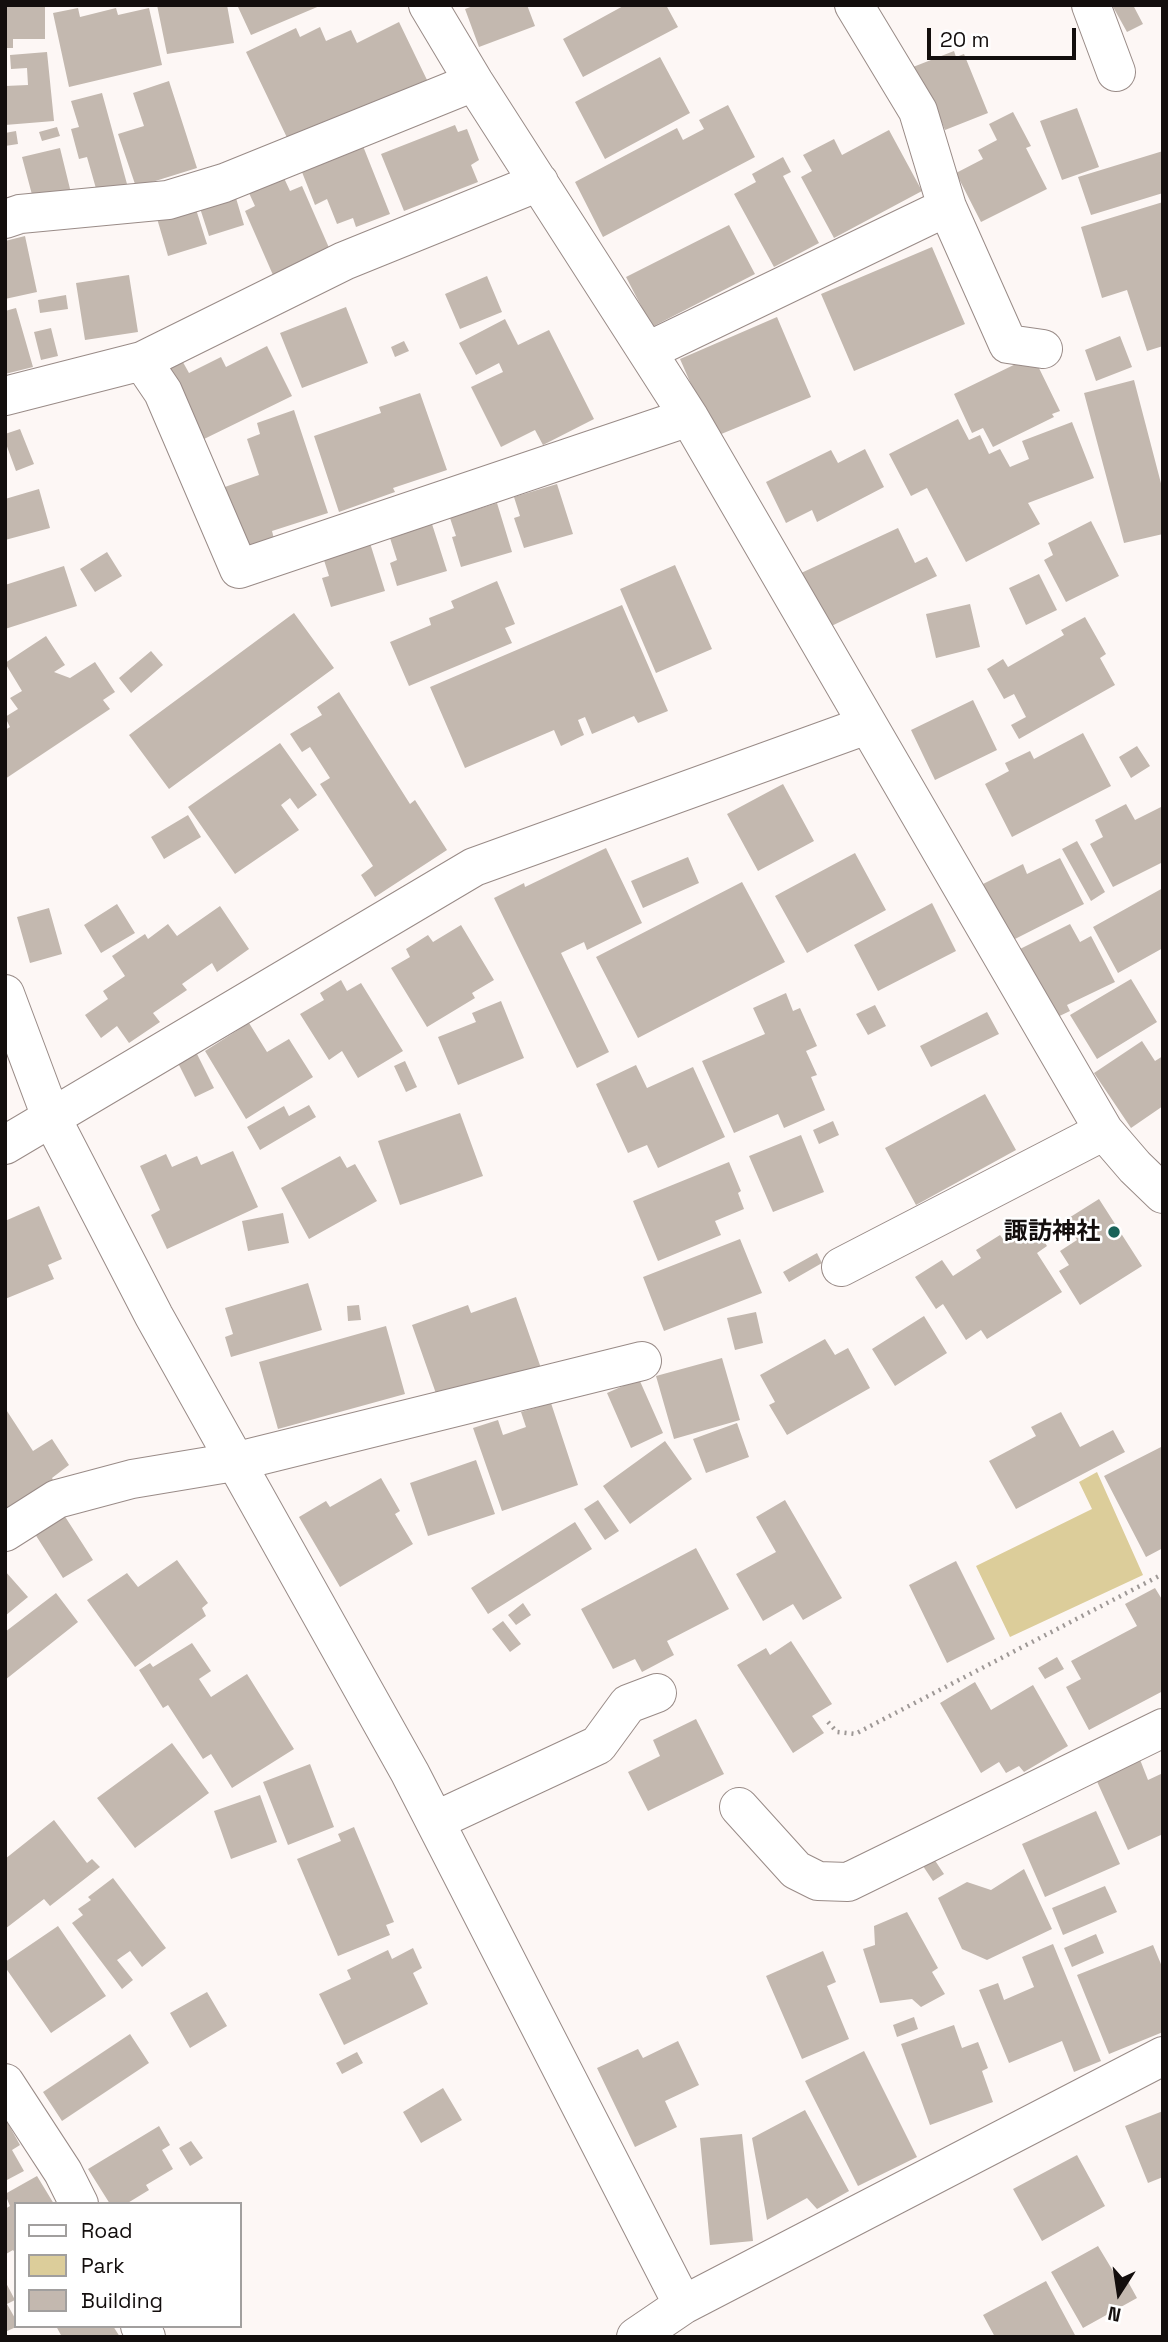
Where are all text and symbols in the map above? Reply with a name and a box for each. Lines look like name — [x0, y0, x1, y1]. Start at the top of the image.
scale bar — [930, 14, 1079, 58]
text: 20 m — [940, 26, 990, 53]
place label: 諏訪神社 — [1004, 1218, 1100, 1246]
marker: 諏訪神社 — [1106, 1224, 1122, 1240]
legend — [14, 2202, 242, 2328]
text: Road — [81, 2217, 133, 2244]
text: Park — [81, 2252, 125, 2279]
north arrow — [1084, 2258, 1154, 2328]
text: Building — [81, 2287, 163, 2314]
text: N — [1106, 2300, 1123, 2328]

